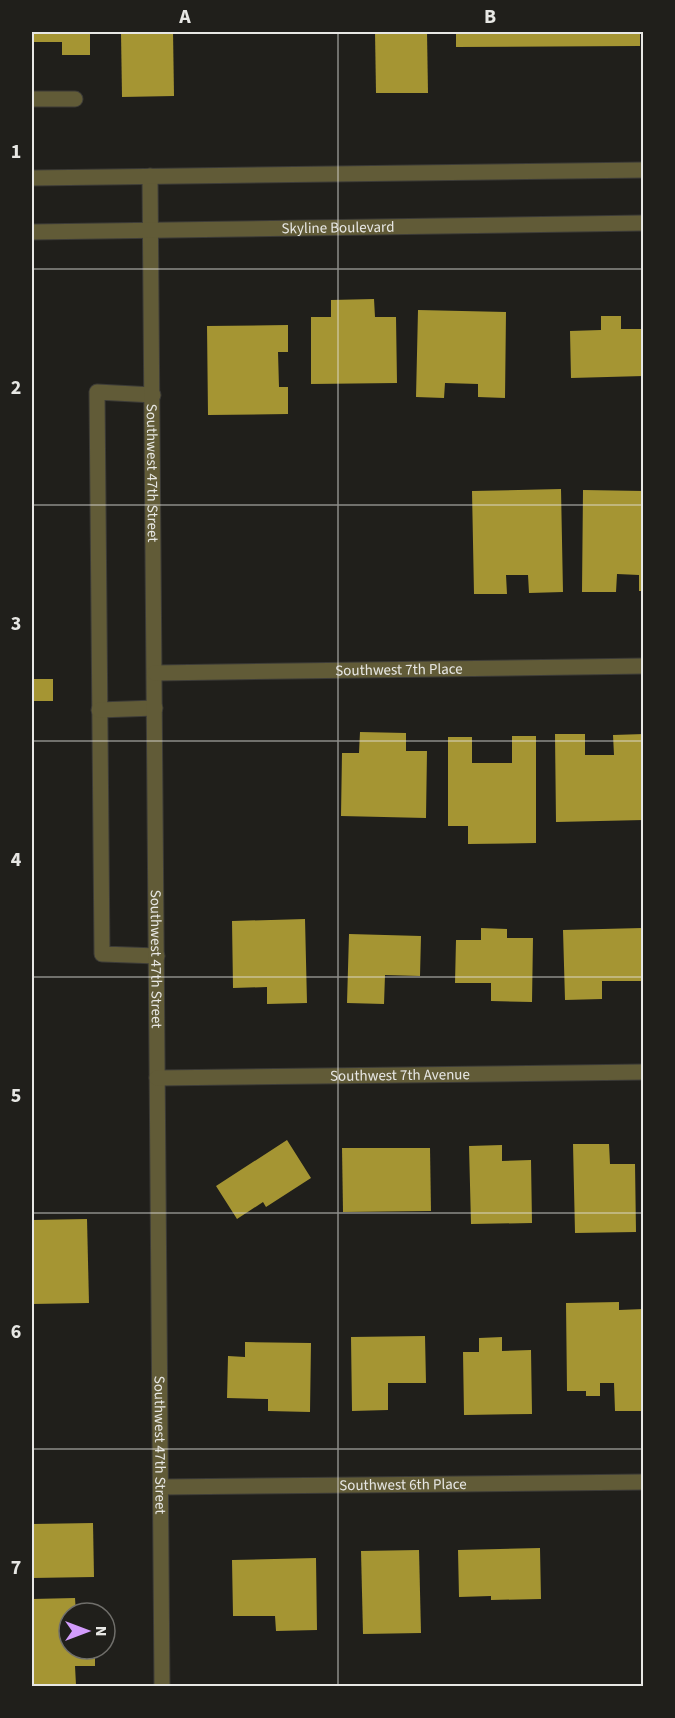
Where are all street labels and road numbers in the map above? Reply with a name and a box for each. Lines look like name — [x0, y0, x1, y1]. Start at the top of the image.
street label: Skyline Boulevard — [281, 216, 395, 239]
street label: Southwest 47th Street — [141, 404, 163, 542]
street label: Southwest 7th Place — [335, 658, 463, 681]
street label: Southwest 47th Street — [145, 890, 167, 1028]
street label: Southwest 7th Avenue — [330, 1064, 470, 1086]
street label: Southwest 47th Street — [149, 1376, 171, 1514]
street label: Southwest 6th Place — [339, 1473, 467, 1496]

